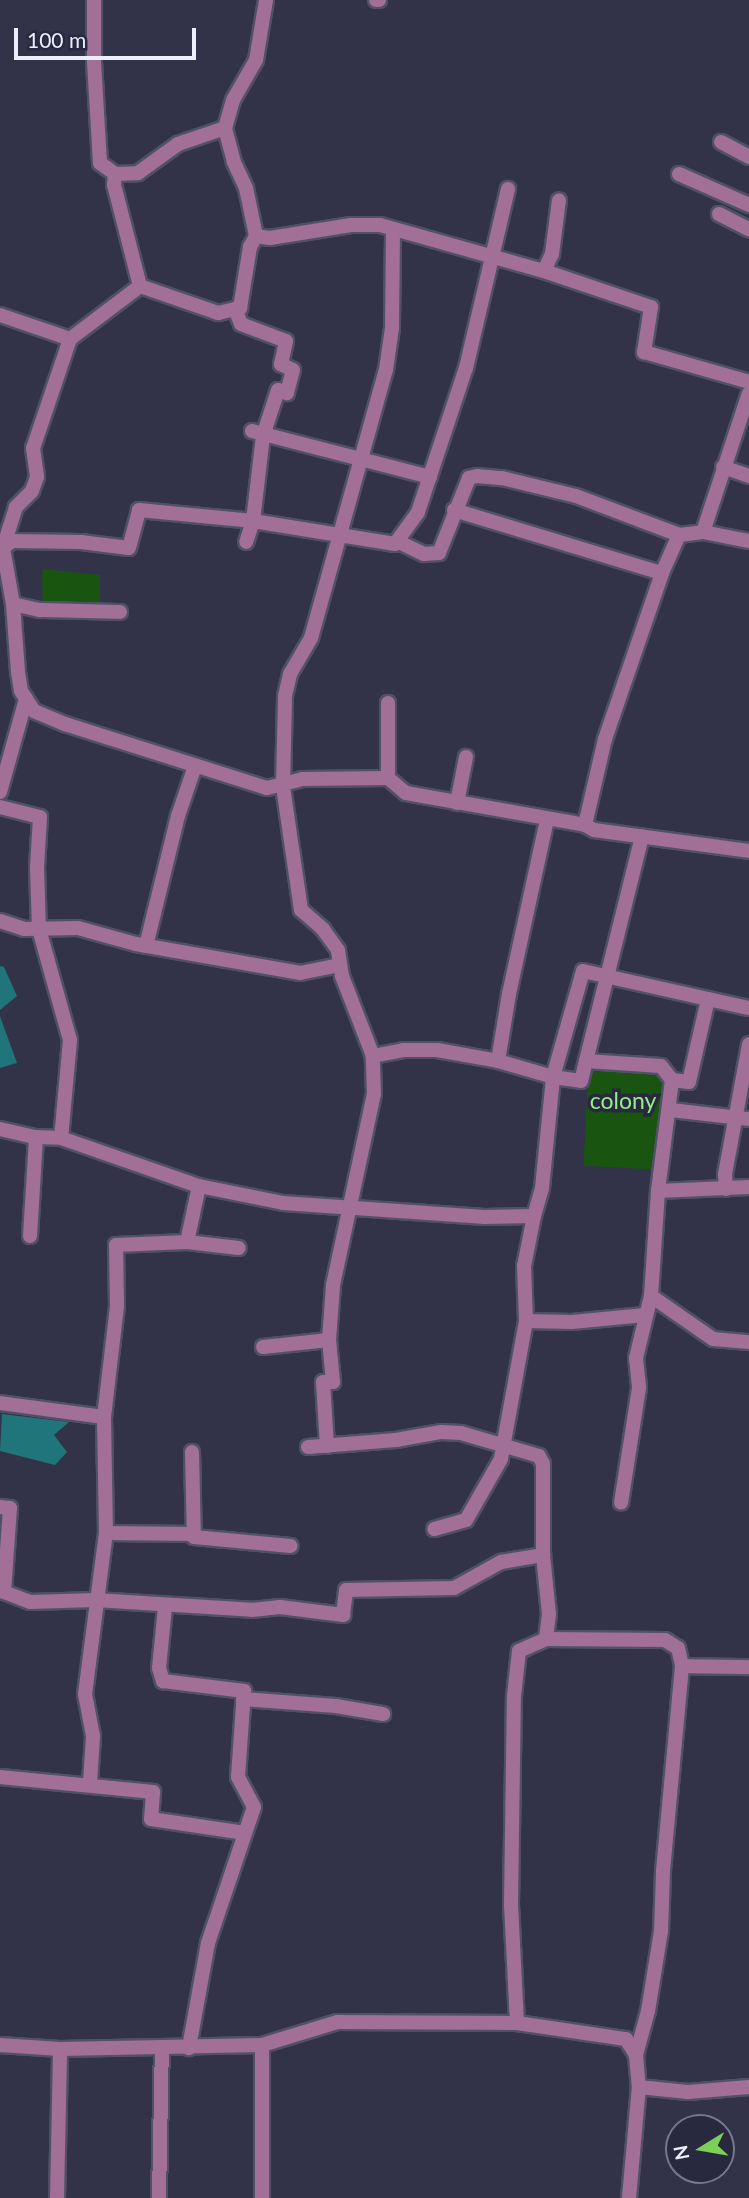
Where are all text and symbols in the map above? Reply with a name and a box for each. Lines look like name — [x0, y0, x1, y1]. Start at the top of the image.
scale bar — [18, 14, 200, 58]
text: 100 m — [27, 27, 86, 52]
park label: colony — [590, 1086, 656, 1114]
north arrow — [665, 2114, 735, 2184]
text: N — [668, 2143, 694, 2162]

